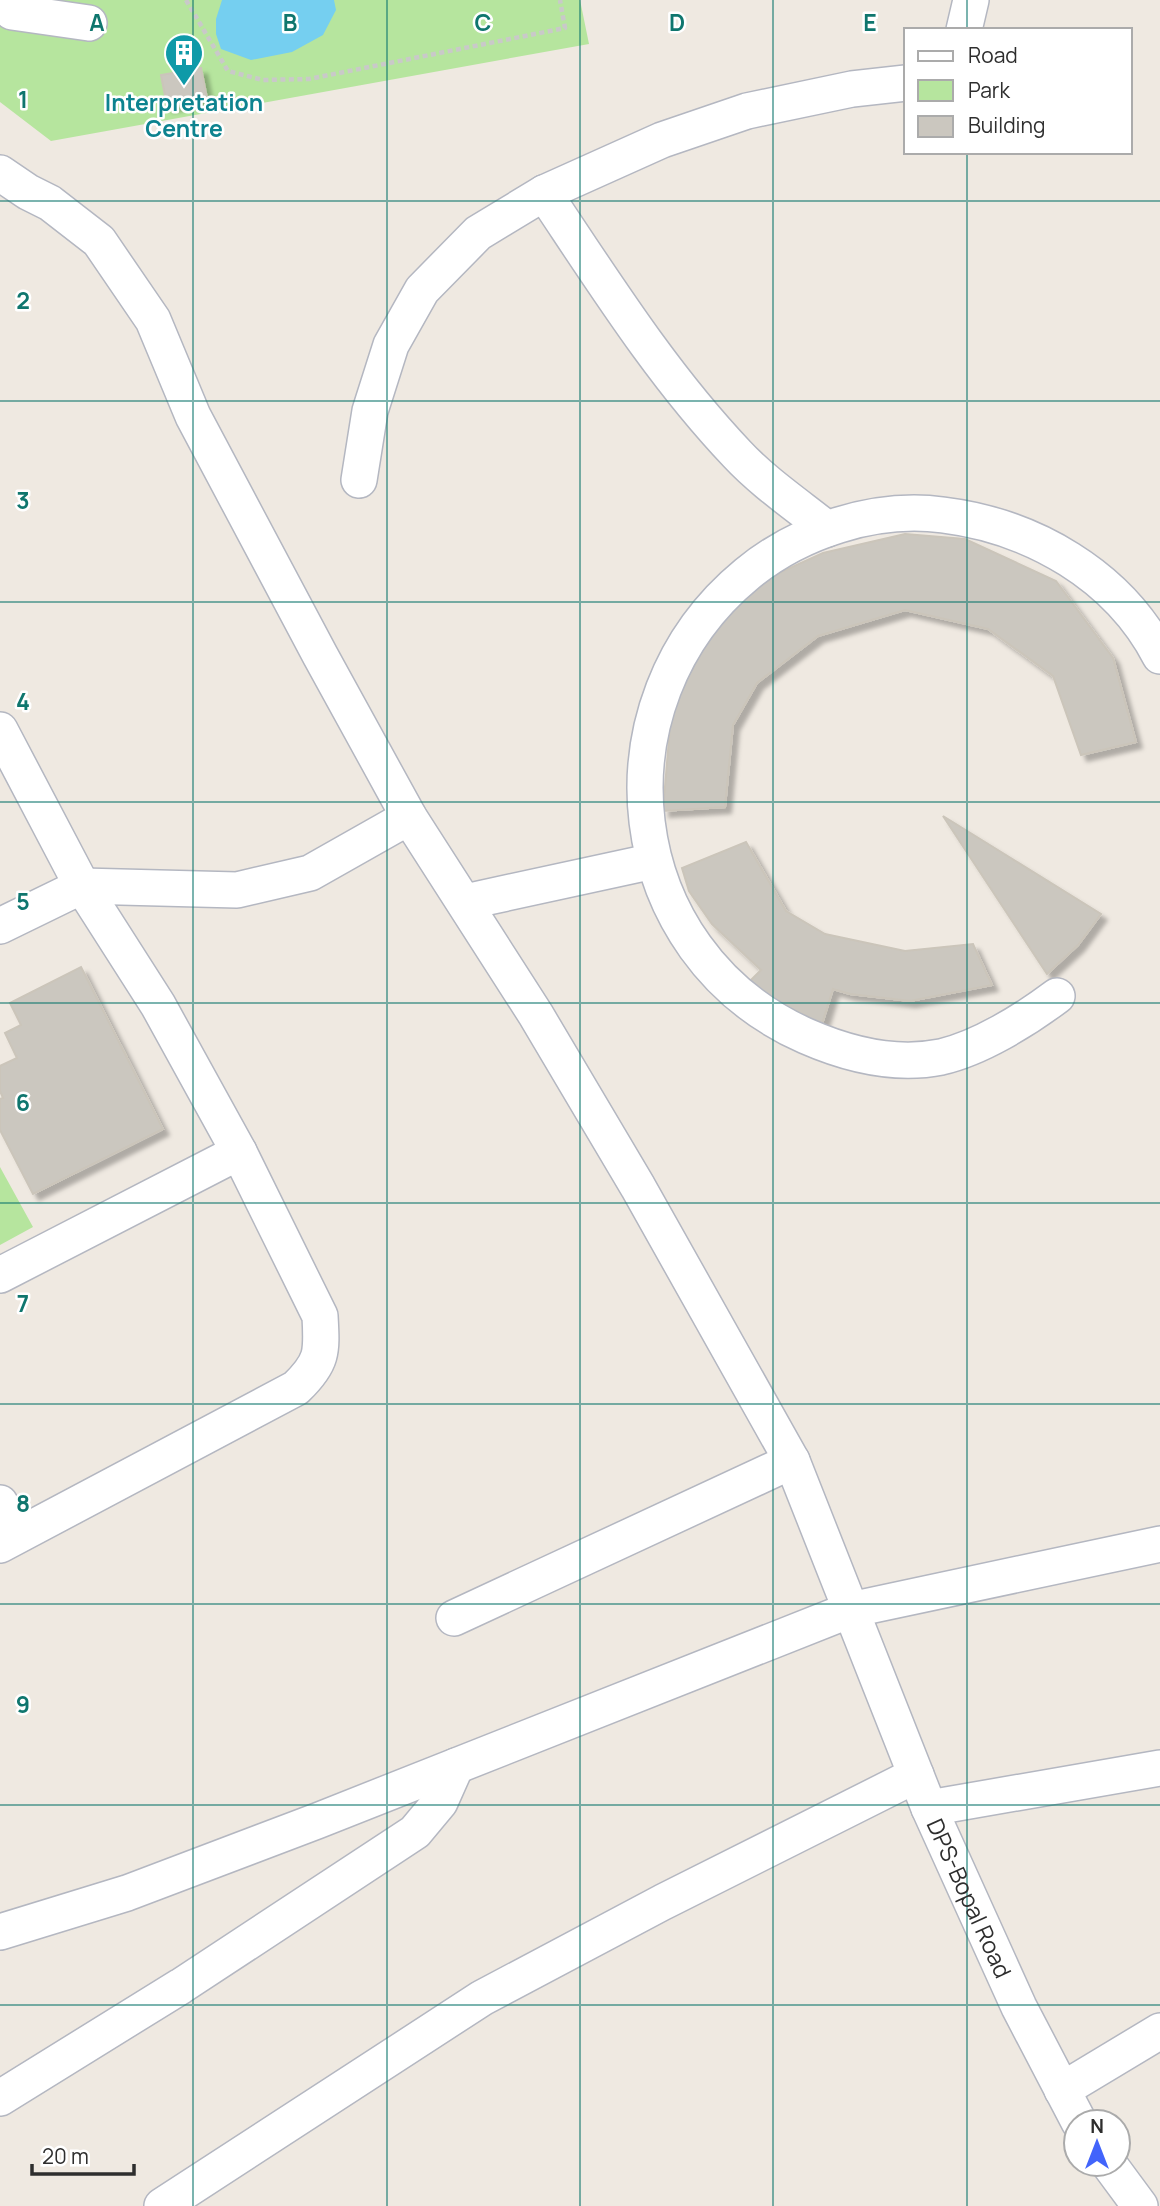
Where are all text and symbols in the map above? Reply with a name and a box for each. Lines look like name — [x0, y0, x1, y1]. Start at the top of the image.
text: A — [89, 6, 105, 38]
text: B — [283, 6, 297, 38]
text: C — [475, 6, 492, 38]
text: D — [669, 6, 685, 38]
text: E — [863, 6, 877, 38]
legend — [904, 28, 1132, 154]
building icon: Interpretation Centre — [163, 32, 205, 87]
text: Road — [968, 41, 1018, 69]
text: Park — [968, 76, 1010, 104]
text: 1 — [18, 83, 28, 115]
place label: Interpretation Centre — [105, 86, 263, 144]
text: Building — [968, 111, 1045, 139]
text: 2 — [16, 284, 30, 316]
text: 3 — [16, 484, 30, 516]
text: 4 — [16, 685, 30, 717]
text: 5 — [16, 885, 30, 917]
text: 6 — [16, 1086, 30, 1118]
text: 7 — [17, 1287, 29, 1319]
text: 8 — [16, 1487, 30, 1519]
text: 9 — [16, 1688, 30, 1720]
street label: DPS-Bopal Road — [920, 1813, 1020, 1983]
north arrow — [1062, 2108, 1132, 2178]
text: N — [1090, 2113, 1104, 2139]
scale bar — [32, 2132, 133, 2176]
text: 20 m — [42, 2142, 89, 2170]

